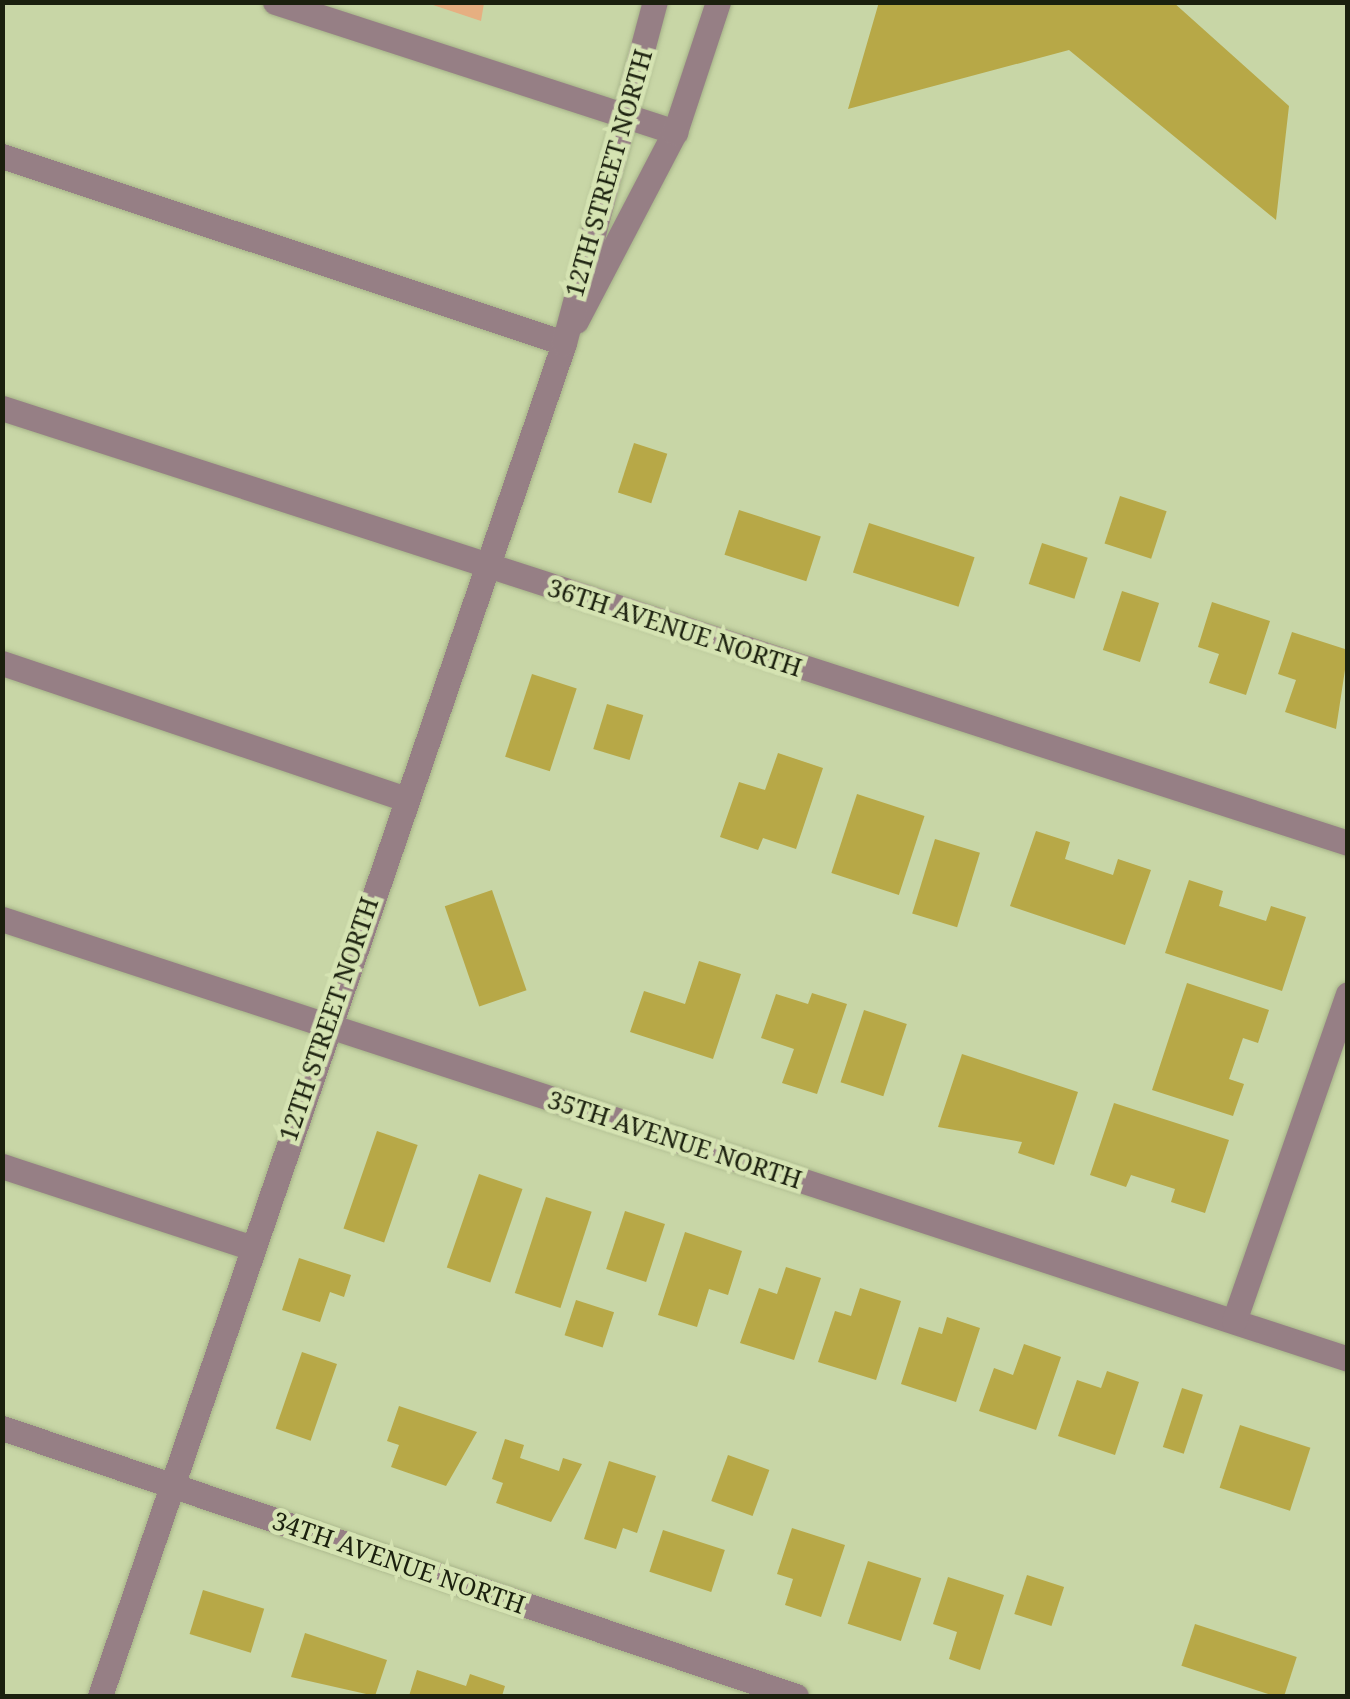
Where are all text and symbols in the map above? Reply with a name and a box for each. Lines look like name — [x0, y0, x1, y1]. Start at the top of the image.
street label: 12TH STREET NORTH — [558, 46, 658, 300]
street label: 36TH AVENUE NORTH — [544, 572, 806, 682]
street label: 12TH STREET NORTH — [272, 893, 384, 1145]
street label: 35TH AVENUE NORTH — [544, 1084, 806, 1194]
street label: 34TH AVENUE NORTH — [269, 1505, 529, 1619]

